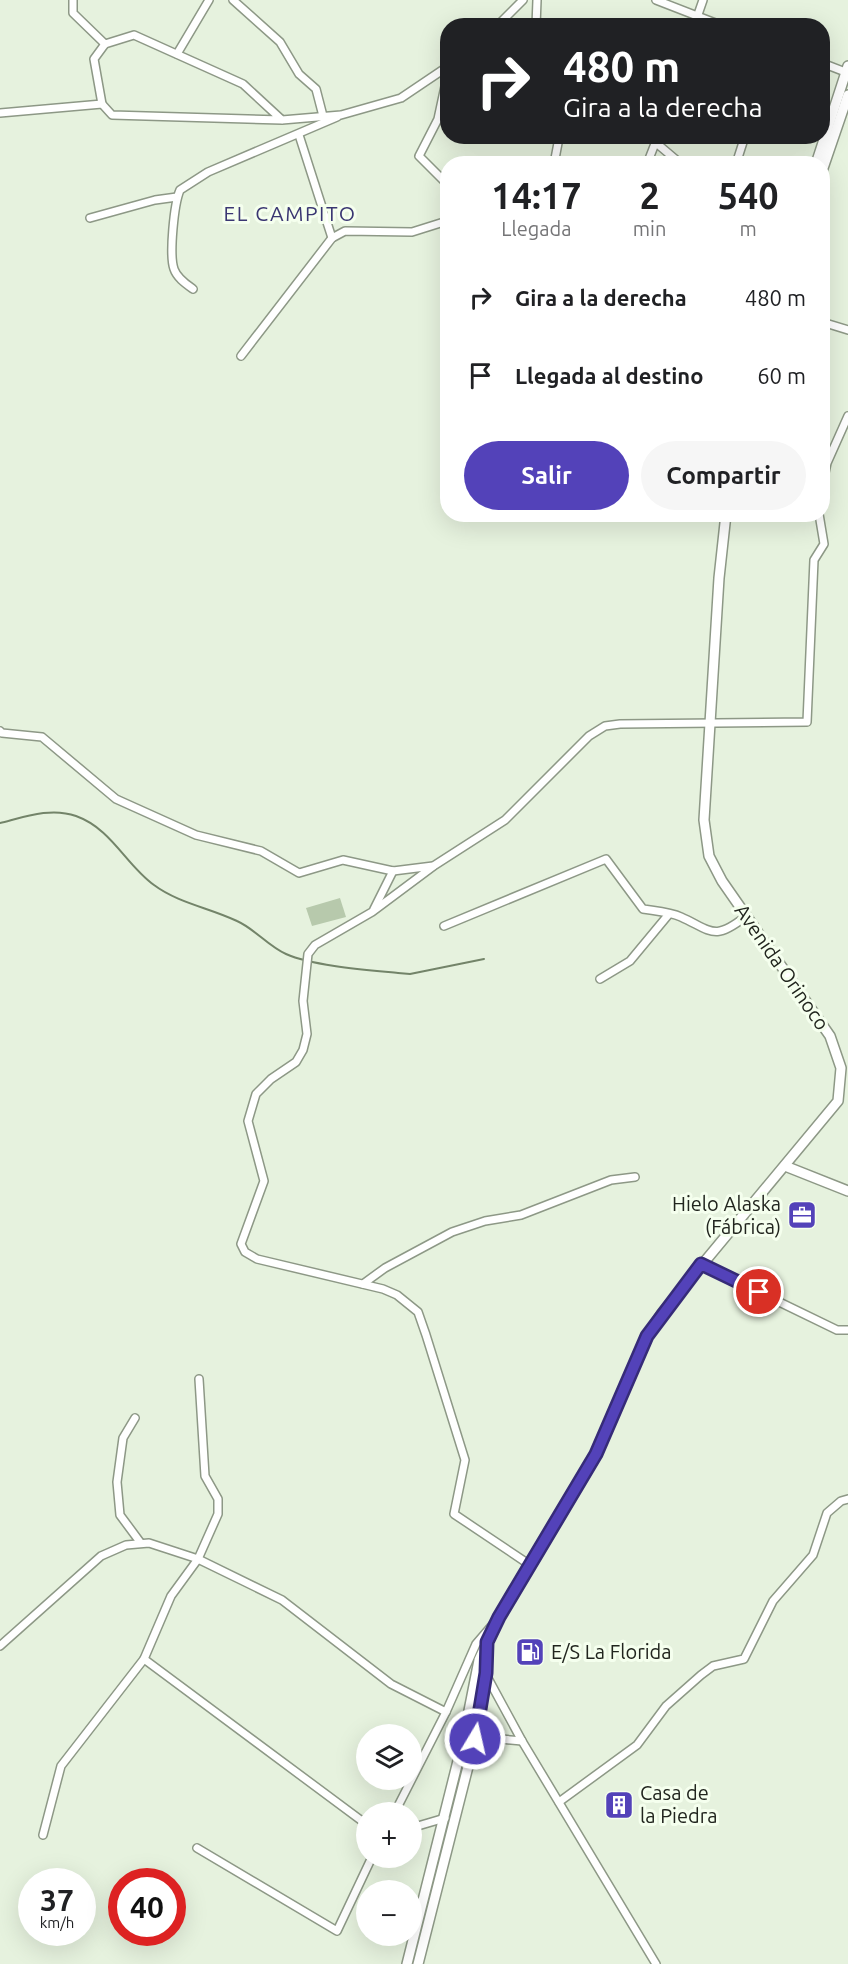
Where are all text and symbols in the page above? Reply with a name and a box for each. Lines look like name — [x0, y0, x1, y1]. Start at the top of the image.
icon: right — [464, 42, 542, 120]
text: 480 m — [563, 43, 680, 90]
text: Gira a la derecha — [563, 92, 763, 122]
text: 14:17 — [491, 175, 581, 216]
text: 2 — [639, 175, 660, 216]
text: 540 — [718, 175, 779, 216]
district label: EL CAMPITO — [223, 201, 357, 225]
text: Llegada — [501, 217, 572, 240]
text: min — [633, 217, 666, 240]
text: m — [740, 217, 757, 240]
icon: right — [464, 281, 497, 314]
text: Gira a la derecha — [515, 285, 687, 310]
text: 480 m — [745, 285, 806, 310]
icon: arrive — [464, 359, 497, 392]
text: Llegada al destino — [515, 363, 703, 388]
text: 60 m — [757, 363, 806, 388]
button: Salir — [464, 441, 629, 510]
button: Compartir — [641, 441, 806, 510]
street label: Avenida Orinoco — [730, 899, 834, 1034]
place label: Hielo Alaska (Fábrica) — [672, 1192, 781, 1238]
office icon: Hielo Alaska (Fábrica) — [786, 1199, 818, 1231]
pin — [733, 1266, 784, 1317]
icon: arrive — [742, 1275, 775, 1308]
fuel station icon: E/S La Florida — [514, 1636, 546, 1668]
place label: E/S La Florida — [551, 1640, 672, 1663]
position arrow — [443, 1707, 507, 1771]
map controls — [356, 1724, 422, 1946]
button: layers — [356, 1724, 422, 1790]
place label: Casa de la Piedra — [640, 1781, 718, 1827]
building icon: Casa de la Piedra — [603, 1789, 635, 1821]
button: + — [356, 1802, 422, 1868]
speed limit sign: 40 — [108, 1868, 186, 1946]
button: − — [356, 1880, 422, 1946]
text: 37 — [40, 1883, 74, 1917]
text: km/h — [40, 1914, 74, 1931]

